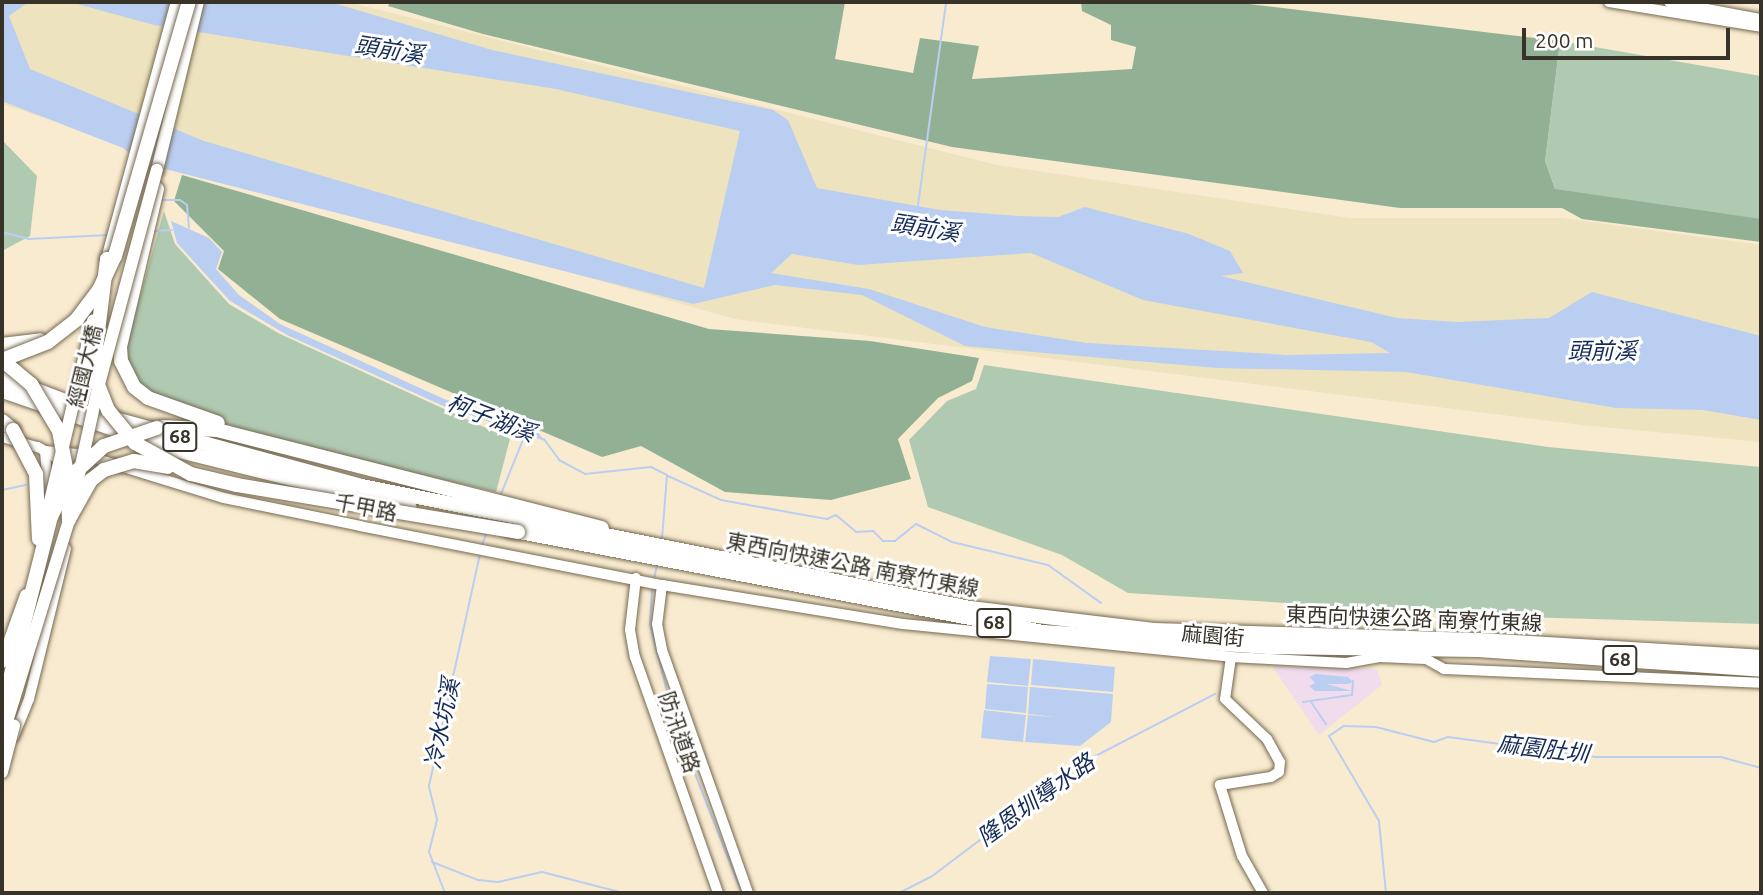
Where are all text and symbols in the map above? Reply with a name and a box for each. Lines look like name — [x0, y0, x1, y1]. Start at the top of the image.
scale bar — [1525, 14, 1733, 58]
text: 200 m — [1535, 28, 1593, 52]
water label: 頭前溪 — [353, 31, 425, 69]
water label: 頭前溪 — [889, 209, 961, 247]
street label: 經國大橋 — [62, 322, 106, 410]
water label: 頭前溪 — [1568, 337, 1636, 365]
water label: 柯子湖溪 — [443, 389, 539, 447]
road number: 68 — [161, 422, 199, 452]
street label: 千甲路 — [333, 489, 399, 525]
street label: 東西向快速公路 南寮竹東線 — [725, 527, 981, 601]
street label: 東西向快速公路 南寮竹東線 — [1285, 601, 1543, 635]
road number: 68 — [975, 608, 1013, 638]
street label: 麻園街 — [1181, 620, 1245, 650]
road number: 68 — [1601, 645, 1639, 676]
water label: 冷水坑溪 — [419, 676, 465, 772]
street label: 防汛道路 — [654, 688, 706, 776]
water label: 麻園肚圳 — [1496, 730, 1590, 768]
water label: 隆恩圳導水路 — [972, 748, 1100, 852]

